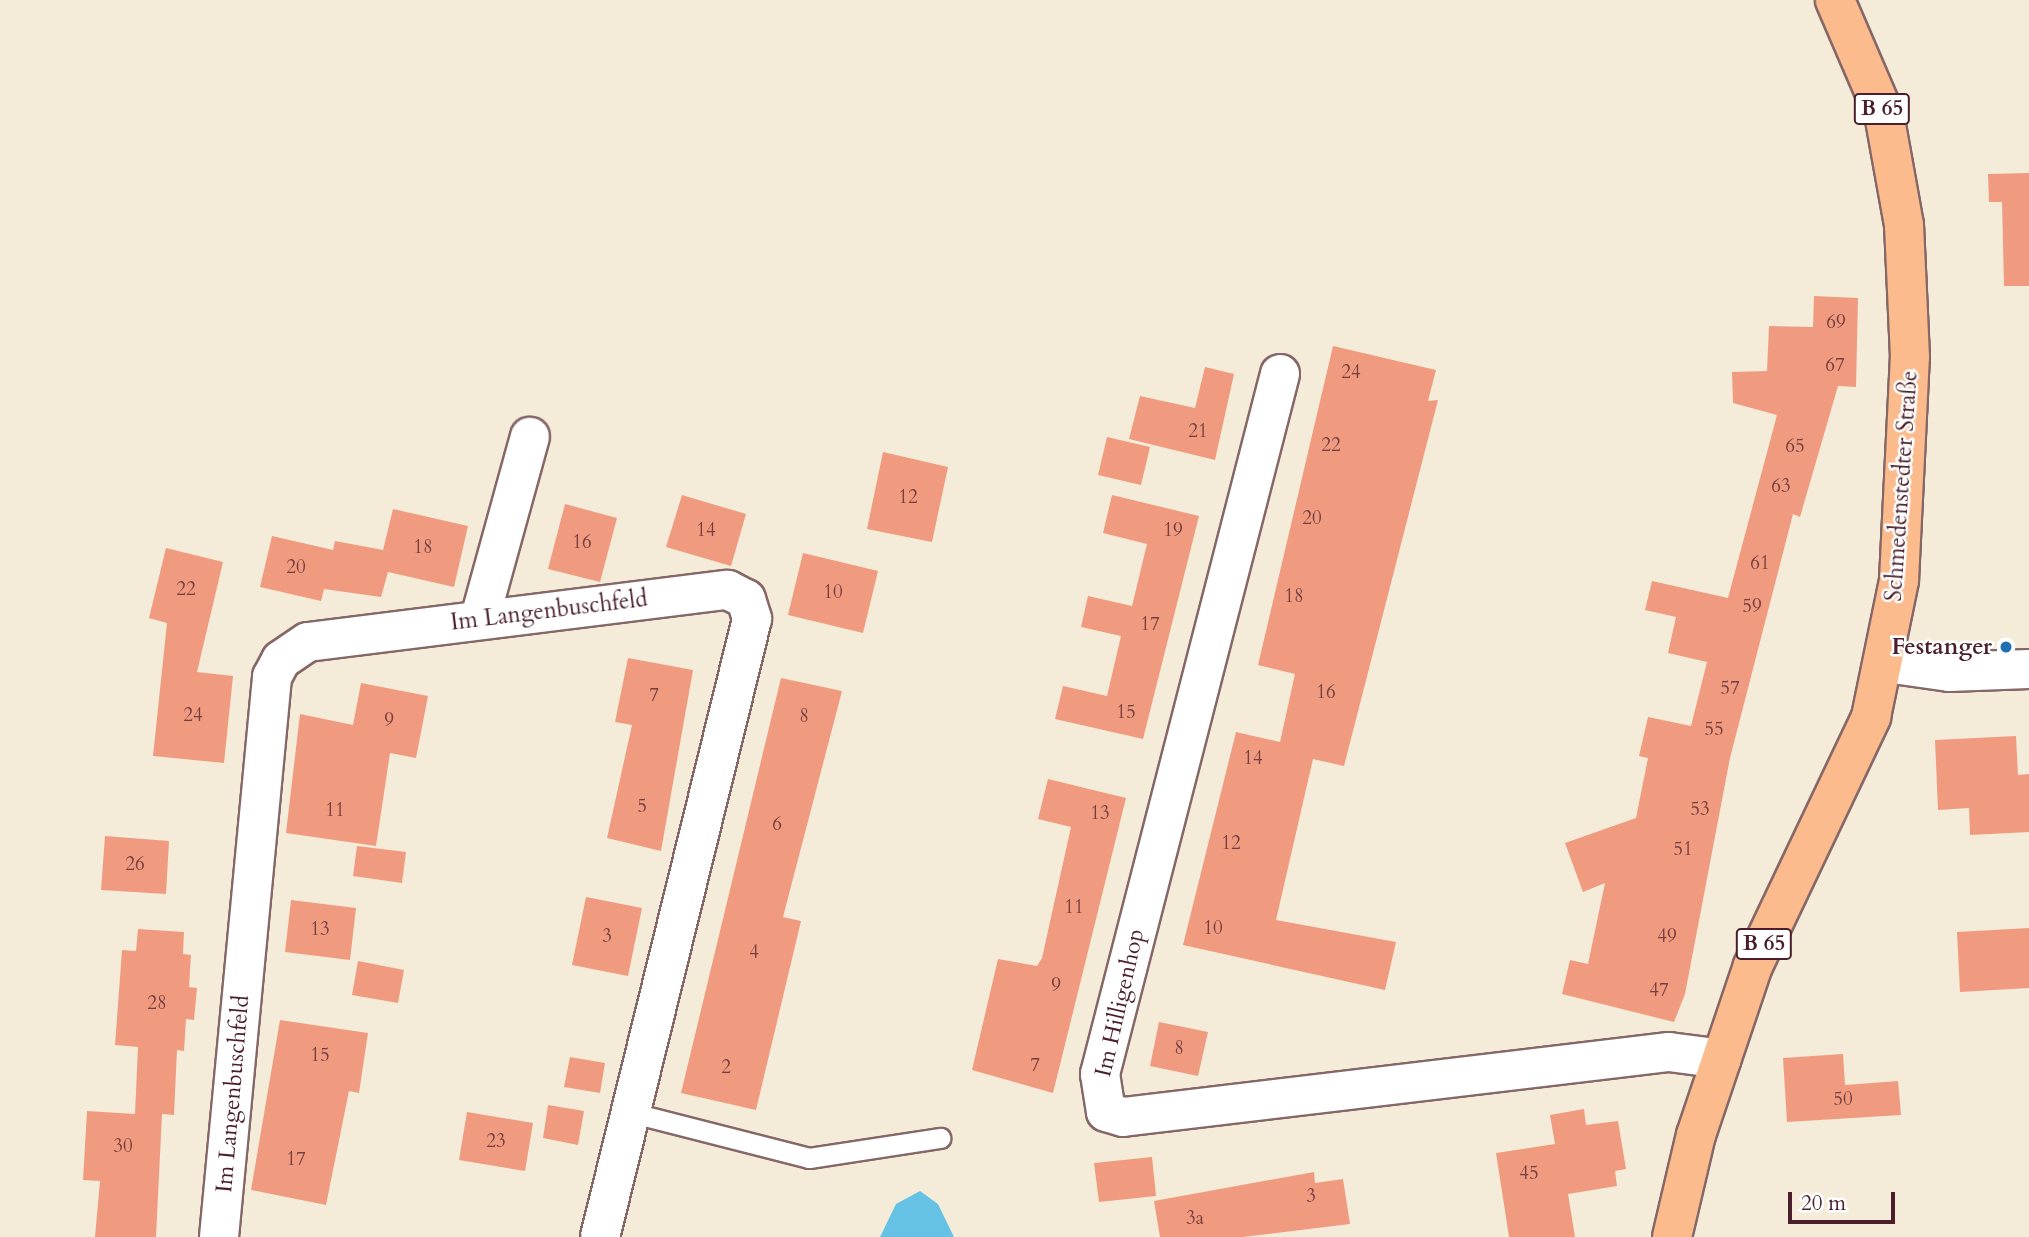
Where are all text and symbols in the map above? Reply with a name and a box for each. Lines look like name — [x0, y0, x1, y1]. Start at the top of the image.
road number: B 65 — [1852, 92, 1912, 126]
house number: 69 — [1826, 312, 1846, 334]
house number: 67 — [1825, 355, 1845, 377]
house number: 24 — [1341, 362, 1361, 384]
street label: Schmedenstedter Straße — [1880, 370, 1924, 602]
house number: 21 — [1188, 421, 1208, 443]
house number: 22 — [1321, 435, 1341, 457]
house number: 65 — [1785, 436, 1805, 458]
house number: 63 — [1771, 476, 1791, 498]
house number: 12 — [898, 487, 918, 509]
house number: 20 — [1302, 508, 1322, 530]
house number: 14 — [696, 520, 716, 542]
house number: 19 — [1163, 520, 1183, 542]
house number: 16 — [572, 532, 592, 554]
house number: 18 — [413, 537, 433, 559]
house number: 61 — [1750, 553, 1770, 575]
house number: 20 — [286, 557, 306, 579]
house number: 22 — [176, 579, 196, 601]
house number: 10 — [823, 582, 843, 604]
street label: Im Langenbuschfeld — [449, 585, 649, 637]
house number: 18 — [1284, 586, 1304, 608]
house number: 59 — [1742, 596, 1762, 618]
house number: 17 — [1140, 614, 1160, 636]
place label: Festanger — [1891, 633, 1992, 661]
marker: Festanger — [1998, 639, 2014, 655]
house number: 57 — [1720, 678, 1740, 700]
house number: 16 — [1316, 682, 1336, 704]
house number: 7 — [649, 685, 659, 707]
house number: 15 — [1116, 702, 1136, 724]
house number: 24 — [183, 705, 203, 727]
house number: 8 — [799, 706, 809, 728]
house number: 9 — [384, 710, 394, 732]
house number: 55 — [1704, 719, 1724, 741]
house number: 14 — [1243, 748, 1263, 770]
house number: 5 — [637, 796, 647, 818]
house number: 53 — [1690, 799, 1710, 821]
house number: 11 — [325, 800, 345, 822]
house number: 13 — [1090, 803, 1110, 825]
house number: 6 — [772, 814, 782, 836]
house number: 12 — [1221, 833, 1241, 855]
house number: 51 — [1673, 839, 1693, 861]
house number: 26 — [125, 854, 145, 876]
house number: 11 — [1064, 897, 1084, 919]
house number: 10 — [1203, 918, 1223, 940]
house number: 13 — [310, 919, 330, 941]
house number: 3 — [602, 926, 612, 948]
street label: Im Hilligenhop — [1090, 926, 1150, 1080]
house number: 49 — [1657, 926, 1677, 948]
road number: B 65 — [1734, 926, 1794, 962]
house number: 4 — [749, 942, 759, 964]
house number: 9 — [1051, 975, 1061, 997]
house number: 47 — [1649, 980, 1669, 1002]
house number: 28 — [147, 993, 167, 1015]
street label: Im Langenbuschfeld — [211, 994, 255, 1194]
house number: 8 — [1174, 1038, 1184, 1060]
house number: 15 — [310, 1045, 330, 1067]
house number: 7 — [1030, 1055, 1040, 1077]
house number: 2 — [721, 1057, 731, 1079]
house number: 50 — [1833, 1089, 1853, 1111]
house number: 23 — [486, 1131, 506, 1153]
house number: 30 — [113, 1136, 133, 1158]
house number: 17 — [286, 1149, 306, 1171]
house number: 45 — [1519, 1163, 1539, 1185]
scale bar — [1791, 1178, 1898, 1222]
house number: 3 — [1306, 1186, 1316, 1208]
text: 20 m — [1801, 1189, 1846, 1218]
house number: 3a — [1186, 1208, 1204, 1230]

